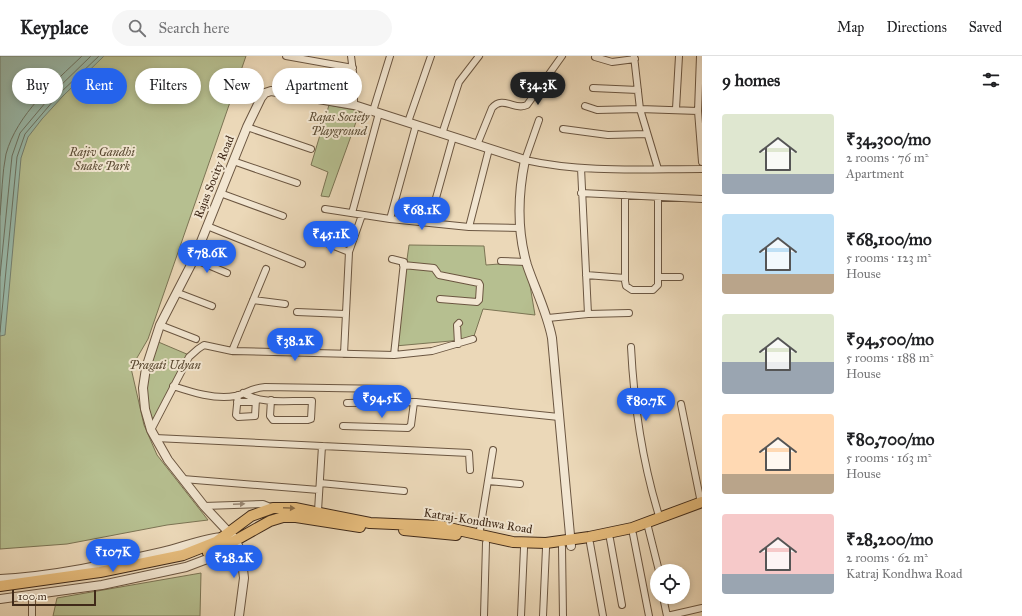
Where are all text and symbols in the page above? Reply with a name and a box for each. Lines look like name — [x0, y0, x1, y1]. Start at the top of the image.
search box — [112, 10, 392, 46]
text: Keyplace — [20, 16, 88, 39]
icon: search — [126, 17, 148, 39]
text: Search here — [158, 19, 229, 37]
text: Map — [837, 19, 864, 36]
text: Directions — [886, 19, 947, 36]
text: Saved — [969, 19, 1002, 36]
chip: Buy — [12, 68, 63, 104]
chip: Rent — [71, 68, 127, 104]
chip: Filters — [135, 68, 201, 104]
chip: New — [209, 68, 264, 104]
chip: Apartment — [272, 68, 362, 104]
icon: filters — [980, 69, 1002, 91]
text: 9 homes — [722, 70, 780, 91]
pin: ₹34.3K — [505, 72, 571, 106]
text: ₹34.3K — [519, 77, 557, 93]
park label: Rajas Society Playground — [308, 110, 370, 138]
text: ₹34,300/mo — [846, 129, 931, 150]
icon: home — [754, 130, 802, 178]
street label: Rajas Socity Road — [191, 134, 237, 220]
park label: Rajiv Gandhi Snake Park — [68, 145, 135, 173]
text: 2 rooms · 76 m² — [846, 150, 928, 166]
text: Apartment — [846, 166, 904, 182]
pin: ₹68.1K — [389, 197, 455, 231]
text: ₹68.1K — [403, 202, 441, 218]
pin: ₹45.1K — [298, 221, 364, 255]
text: ₹45.1K — [312, 226, 350, 242]
text: ₹68,100/mo — [846, 229, 932, 250]
icon: home — [754, 230, 802, 278]
pin: ₹78.6K — [174, 240, 240, 274]
text: ₹78.6K — [187, 245, 227, 261]
text: 5 rooms · 123 m² — [846, 250, 931, 266]
text: House — [846, 266, 881, 282]
pin: ₹38.2K — [262, 328, 328, 362]
text: ₹94,500/mo — [846, 329, 934, 350]
icon: home — [754, 330, 802, 378]
text: ₹38.2K — [276, 333, 314, 349]
text: 5 rooms · 188 m² — [846, 350, 933, 366]
park label: Pragati Udyan — [129, 358, 201, 372]
text: House — [846, 366, 881, 382]
pin: ₹94.5K — [349, 385, 415, 419]
pin: ₹80.7K — [613, 388, 679, 422]
text: ₹94.5K — [362, 390, 402, 406]
text: ₹80.7K — [626, 393, 666, 409]
text: ₹80,700/mo — [846, 429, 934, 450]
icon: home — [754, 430, 802, 478]
text: 5 rooms · 163 m² — [846, 450, 931, 466]
text: House — [846, 466, 881, 482]
one-way arrow — [233, 501, 245, 508]
one-way arrow — [283, 504, 295, 511]
street label: Katraj-Kondhwa Road — [423, 505, 533, 537]
text: ₹28,200/mo — [846, 529, 933, 550]
icon: home — [754, 530, 802, 578]
pin: ₹107K — [85, 539, 141, 573]
text: ₹107K — [95, 544, 131, 560]
pin: ₹28.2K — [201, 545, 267, 579]
text: ₹28.2K — [214, 550, 254, 566]
text: 2 rooms · 62 m² — [846, 550, 928, 566]
map controls — [650, 564, 690, 604]
button: locate — [650, 564, 690, 604]
text: Katraj Kondhwa Road — [846, 566, 962, 582]
scale bar — [12, 588, 96, 607]
text: 100 m — [18, 590, 47, 603]

